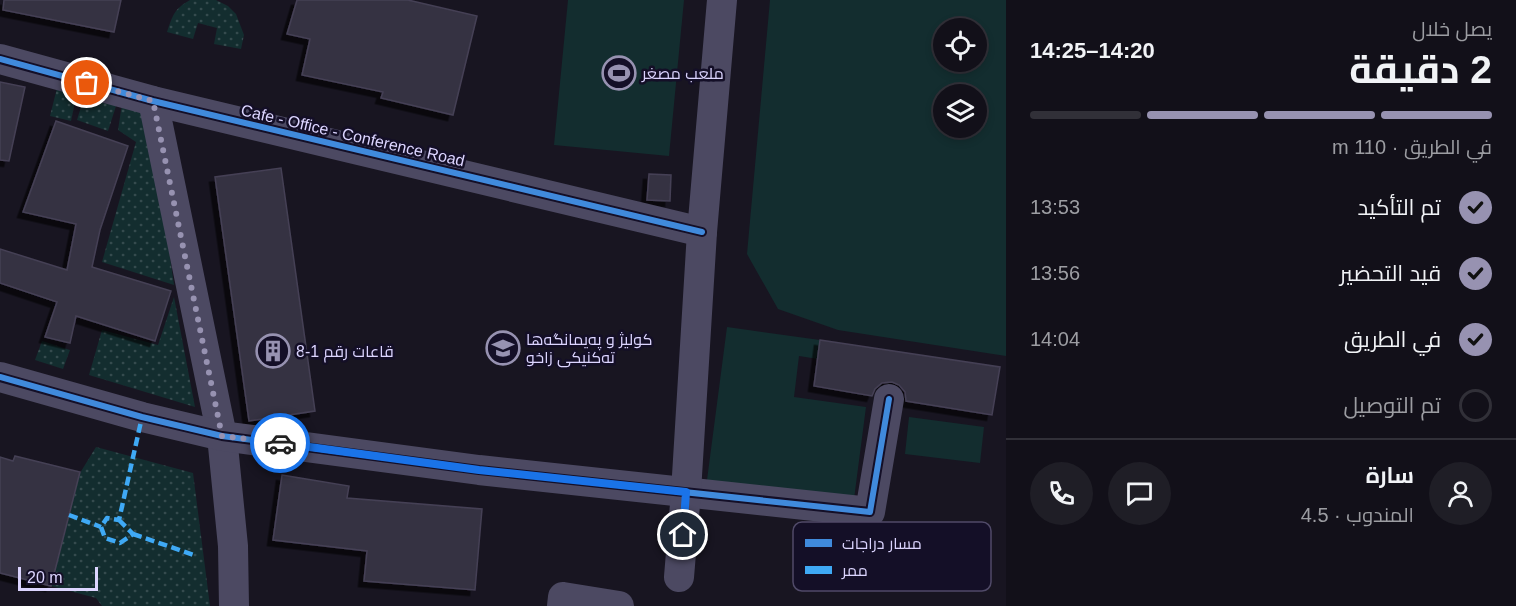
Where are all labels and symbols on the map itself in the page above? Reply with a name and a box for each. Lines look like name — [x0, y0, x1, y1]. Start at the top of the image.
sports icon: ملعب مصغر — [601, 55, 637, 91]
pin — [61, 57, 112, 108]
place label: ملعب مصغر — [641, 65, 724, 83]
street label: Cafe - Office - Conference Road — [239, 101, 466, 170]
school or university icon: كوليژ و په‌يمانگه‌ها ته‌كنيكى زاخو — [485, 330, 521, 366]
place label: كوليژ و په‌يمانگه‌ها ته‌كنيكى زاخو — [526, 331, 652, 368]
building icon: قاعات رقم 1-8 — [255, 333, 291, 369]
place label: قاعات رقم 1-8 — [296, 343, 394, 363]
courier — [250, 413, 310, 473]
pin — [657, 509, 708, 560]
legend — [793, 522, 991, 591]
text: مسار دراجات — [842, 535, 922, 553]
text: ممر — [841, 562, 868, 580]
scale bar — [18, 564, 98, 592]

